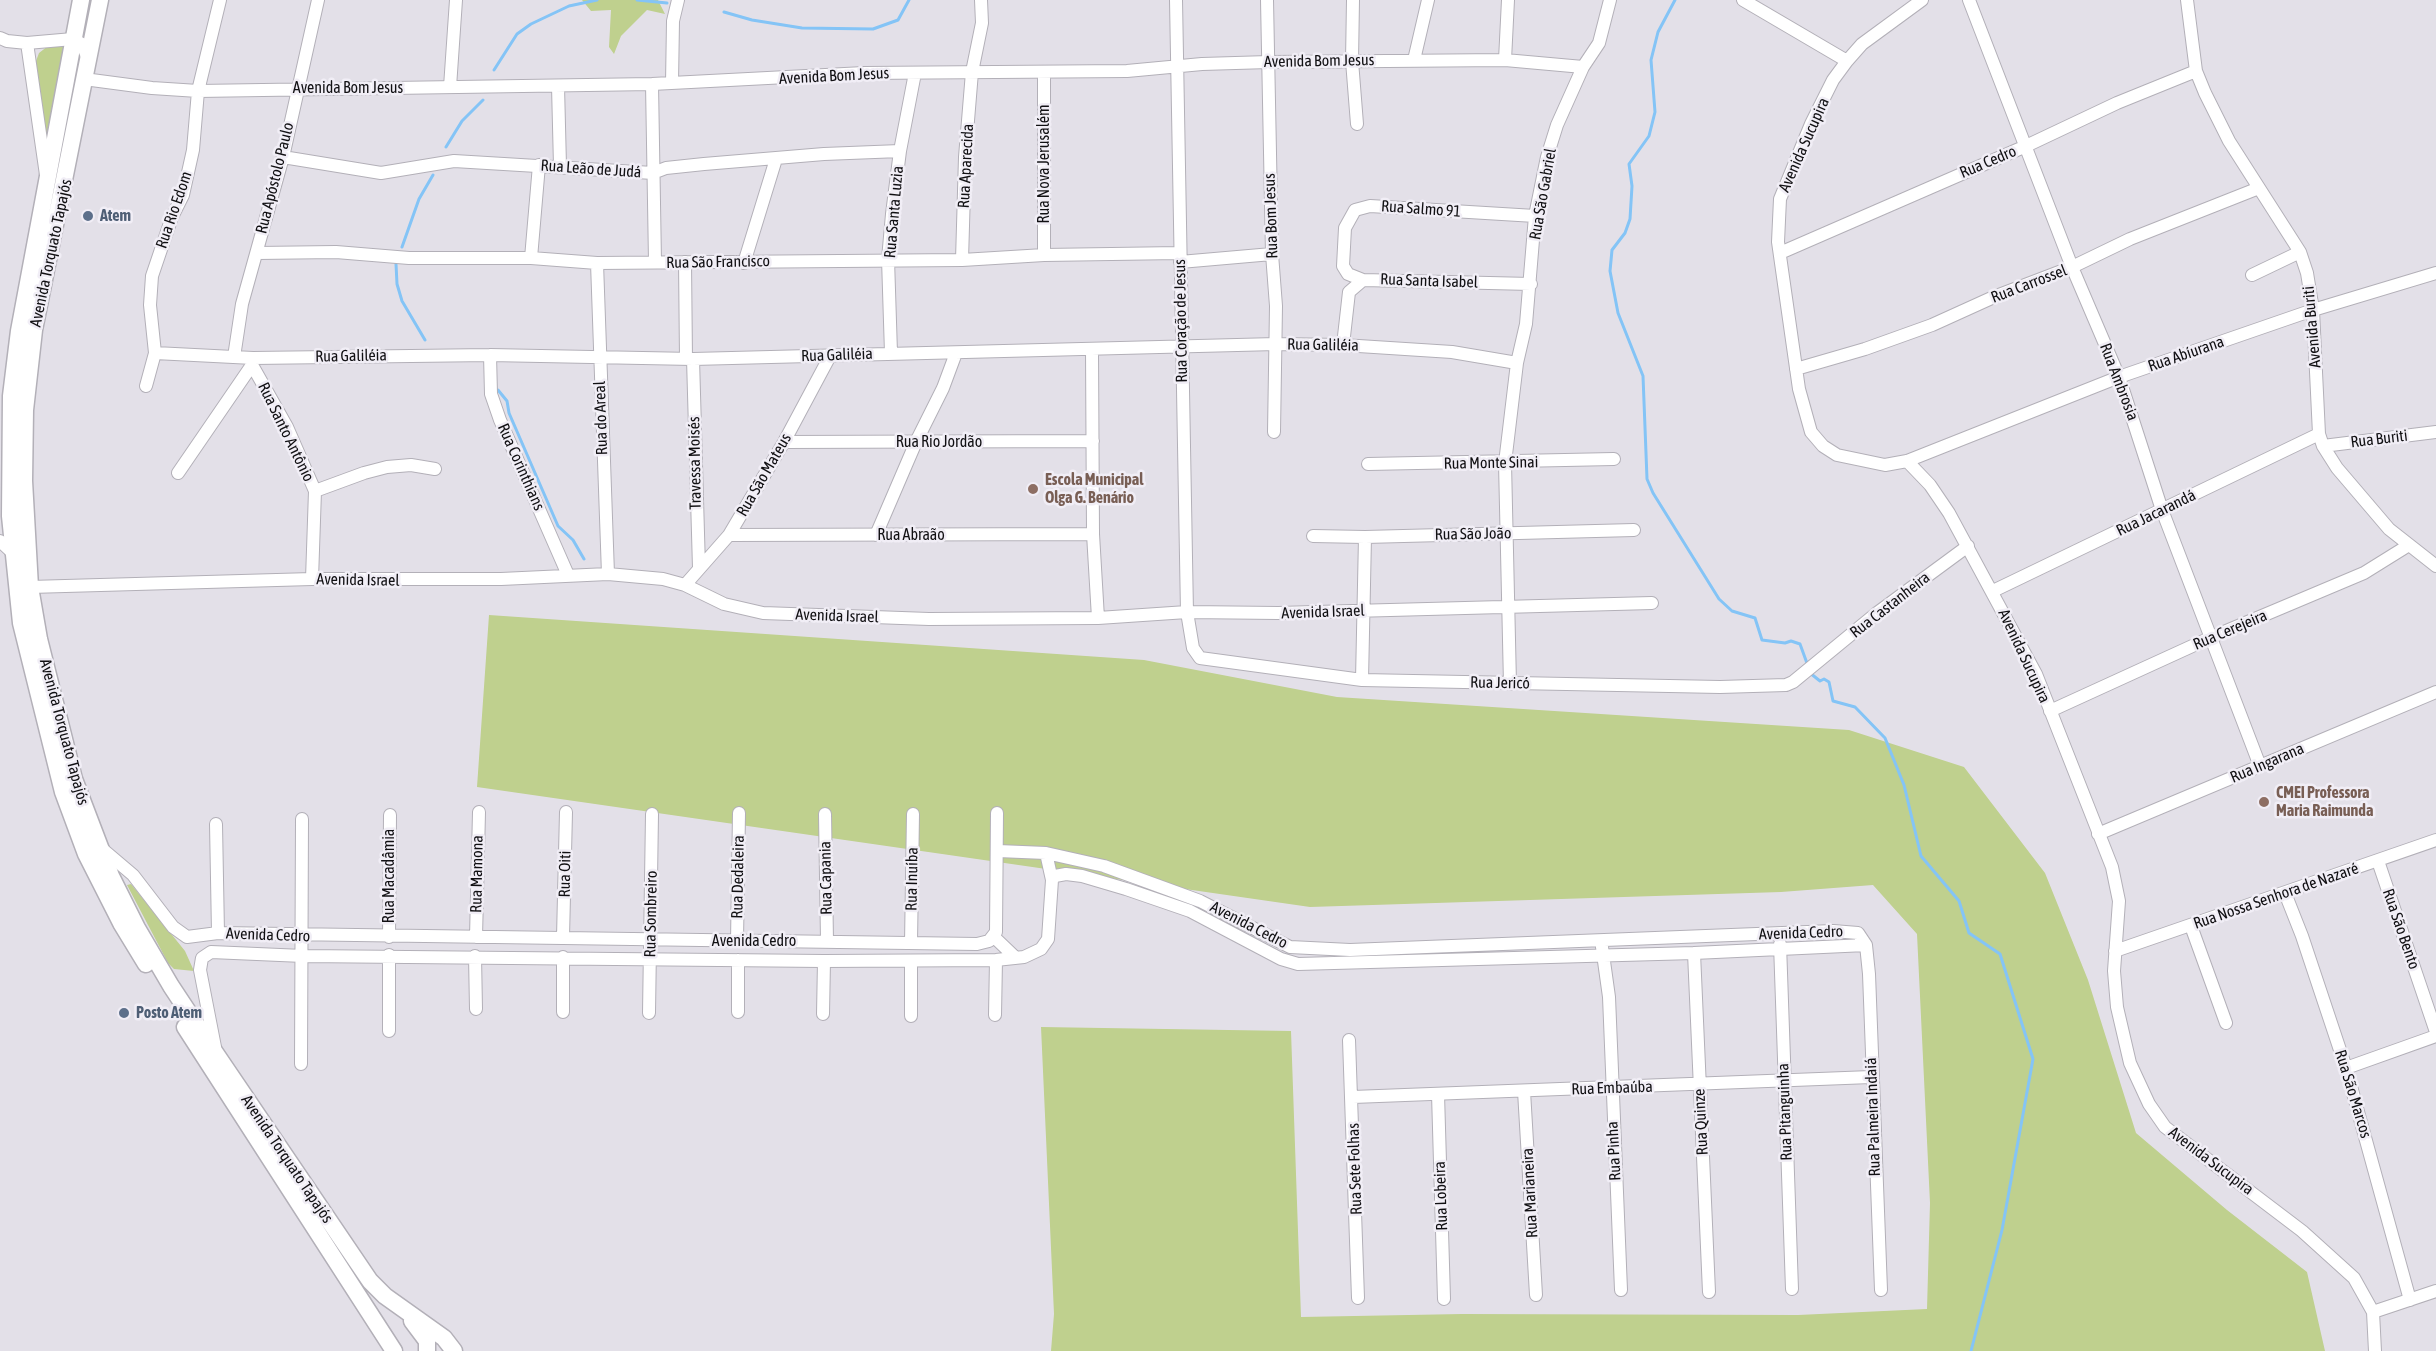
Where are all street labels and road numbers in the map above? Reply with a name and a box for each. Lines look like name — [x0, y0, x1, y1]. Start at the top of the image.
street label: Avenida Bom Jesus — [1264, 50, 1374, 72]
street label: Avenida Bom Jesus — [778, 64, 890, 88]
street label: Avenida Bom Jesus — [293, 78, 403, 98]
street label: Avenida Sucupira — [1775, 95, 1833, 195]
street label: Rua Nova Jerusalém — [1034, 104, 1054, 224]
street label: Rua Apóstolo Paulo — [252, 120, 298, 236]
street label: Rua Aparecida — [954, 123, 978, 209]
street label: Rua Cedro — [1957, 142, 2019, 182]
street label: Rua São Gabriel — [1526, 147, 1560, 241]
street label: Rua Leão de Judá — [540, 156, 642, 182]
street label: Rua Santa Luzia — [880, 165, 908, 259]
street label: Rua Rio Edom — [152, 169, 196, 251]
street label: Rua Bom Jesus — [1260, 173, 1282, 259]
street label: Avenida Torquato Tapajós — [26, 177, 76, 329]
street label: Rua Salmo 91 — [1380, 197, 1462, 221]
street label: Rua São Francisco — [666, 251, 770, 273]
street label: Rua Coração de Jesus — [1170, 259, 1192, 383]
street label: Rua Carrossel — [1988, 261, 2070, 307]
street label: Rua Santa Isabel — [1380, 270, 1478, 292]
street label: Avenida Buriti — [2299, 285, 2325, 369]
street label: Rua Abíurana — [2145, 332, 2227, 376]
street label: Rua Galiléia — [1287, 335, 1359, 355]
street label: Rua Ambrosia — [2095, 341, 2143, 423]
street label: Rua Galiléia — [801, 344, 873, 366]
street label: Rua Galiléia — [315, 346, 387, 366]
street label: Rua Santo Antônio — [254, 379, 318, 485]
street label: Rua do Areal — [590, 381, 612, 455]
street label: Travessa Moisés — [685, 416, 705, 510]
street label: Rua Corinthians — [493, 421, 549, 513]
street label: Rua Buriti — [2349, 426, 2409, 452]
street label: Rua São Mateus — [733, 430, 795, 520]
street label: Rua Rio Jordão — [896, 432, 982, 452]
street label: Rua Monte Sinai — [1444, 453, 1538, 473]
street label: Rua Jacarandá — [2113, 486, 2199, 540]
street label: Rua São João — [1434, 524, 1512, 544]
street label: Rua Abraão — [877, 525, 945, 545]
street label: Rua Castanheira — [1846, 568, 1934, 642]
street label: Avenida Israel — [316, 570, 400, 590]
street label: Avenida Israel — [1281, 601, 1365, 623]
street label: Avenida Israel — [795, 605, 879, 627]
street label: Avenida Sucupira — [1994, 606, 2054, 706]
street label: Rua Cerejeira — [2190, 606, 2270, 654]
street label: Avenida Torquato Tapajós — [35, 657, 93, 807]
street label: Rua Jericó — [1470, 673, 1530, 693]
street label: Rua Ingarana — [2227, 739, 2307, 787]
street label: Rua Macadâmia — [379, 829, 399, 923]
street label: Rua Mamona — [467, 835, 487, 913]
street label: Rua Dedaleira — [728, 835, 748, 919]
street label: Rua Capania — [816, 841, 836, 915]
street label: Rua Inuíba — [902, 847, 922, 911]
street label: Rua Oiti — [555, 851, 575, 897]
street label: Rua Nossa Senhora de Nazaré — [2191, 859, 2361, 933]
street label: Rua Sombreiro — [641, 871, 661, 957]
street label: Rua São Bento — [2378, 886, 2424, 972]
street label: Avenida Cedro — [1207, 897, 1291, 953]
street label: Avenida Cedro — [1758, 922, 1844, 944]
street label: Avenida Cedro — [225, 924, 311, 946]
street label: Avenida Cedro — [712, 931, 796, 951]
street label: Rua São Marcos — [2330, 1048, 2376, 1140]
street label: Rua Palmeira Indaiá — [1861, 1057, 1885, 1177]
street label: Rua Pitanguinha — [1774, 1063, 1796, 1161]
street label: Rua Embaúba — [1571, 1077, 1653, 1099]
street label: Rua Quinze — [1690, 1088, 1712, 1156]
street label: Avenida Torquato Tapajós — [237, 1091, 337, 1227]
street label: Rua Pinha — [1603, 1121, 1625, 1181]
street label: Rua Sete Folhas — [1344, 1123, 1366, 1215]
street label: Avenida Sucupira — [2165, 1123, 2257, 1199]
street label: Rua Marianeira — [1518, 1148, 1542, 1238]
street label: Rua Lobeira — [1430, 1161, 1452, 1231]

